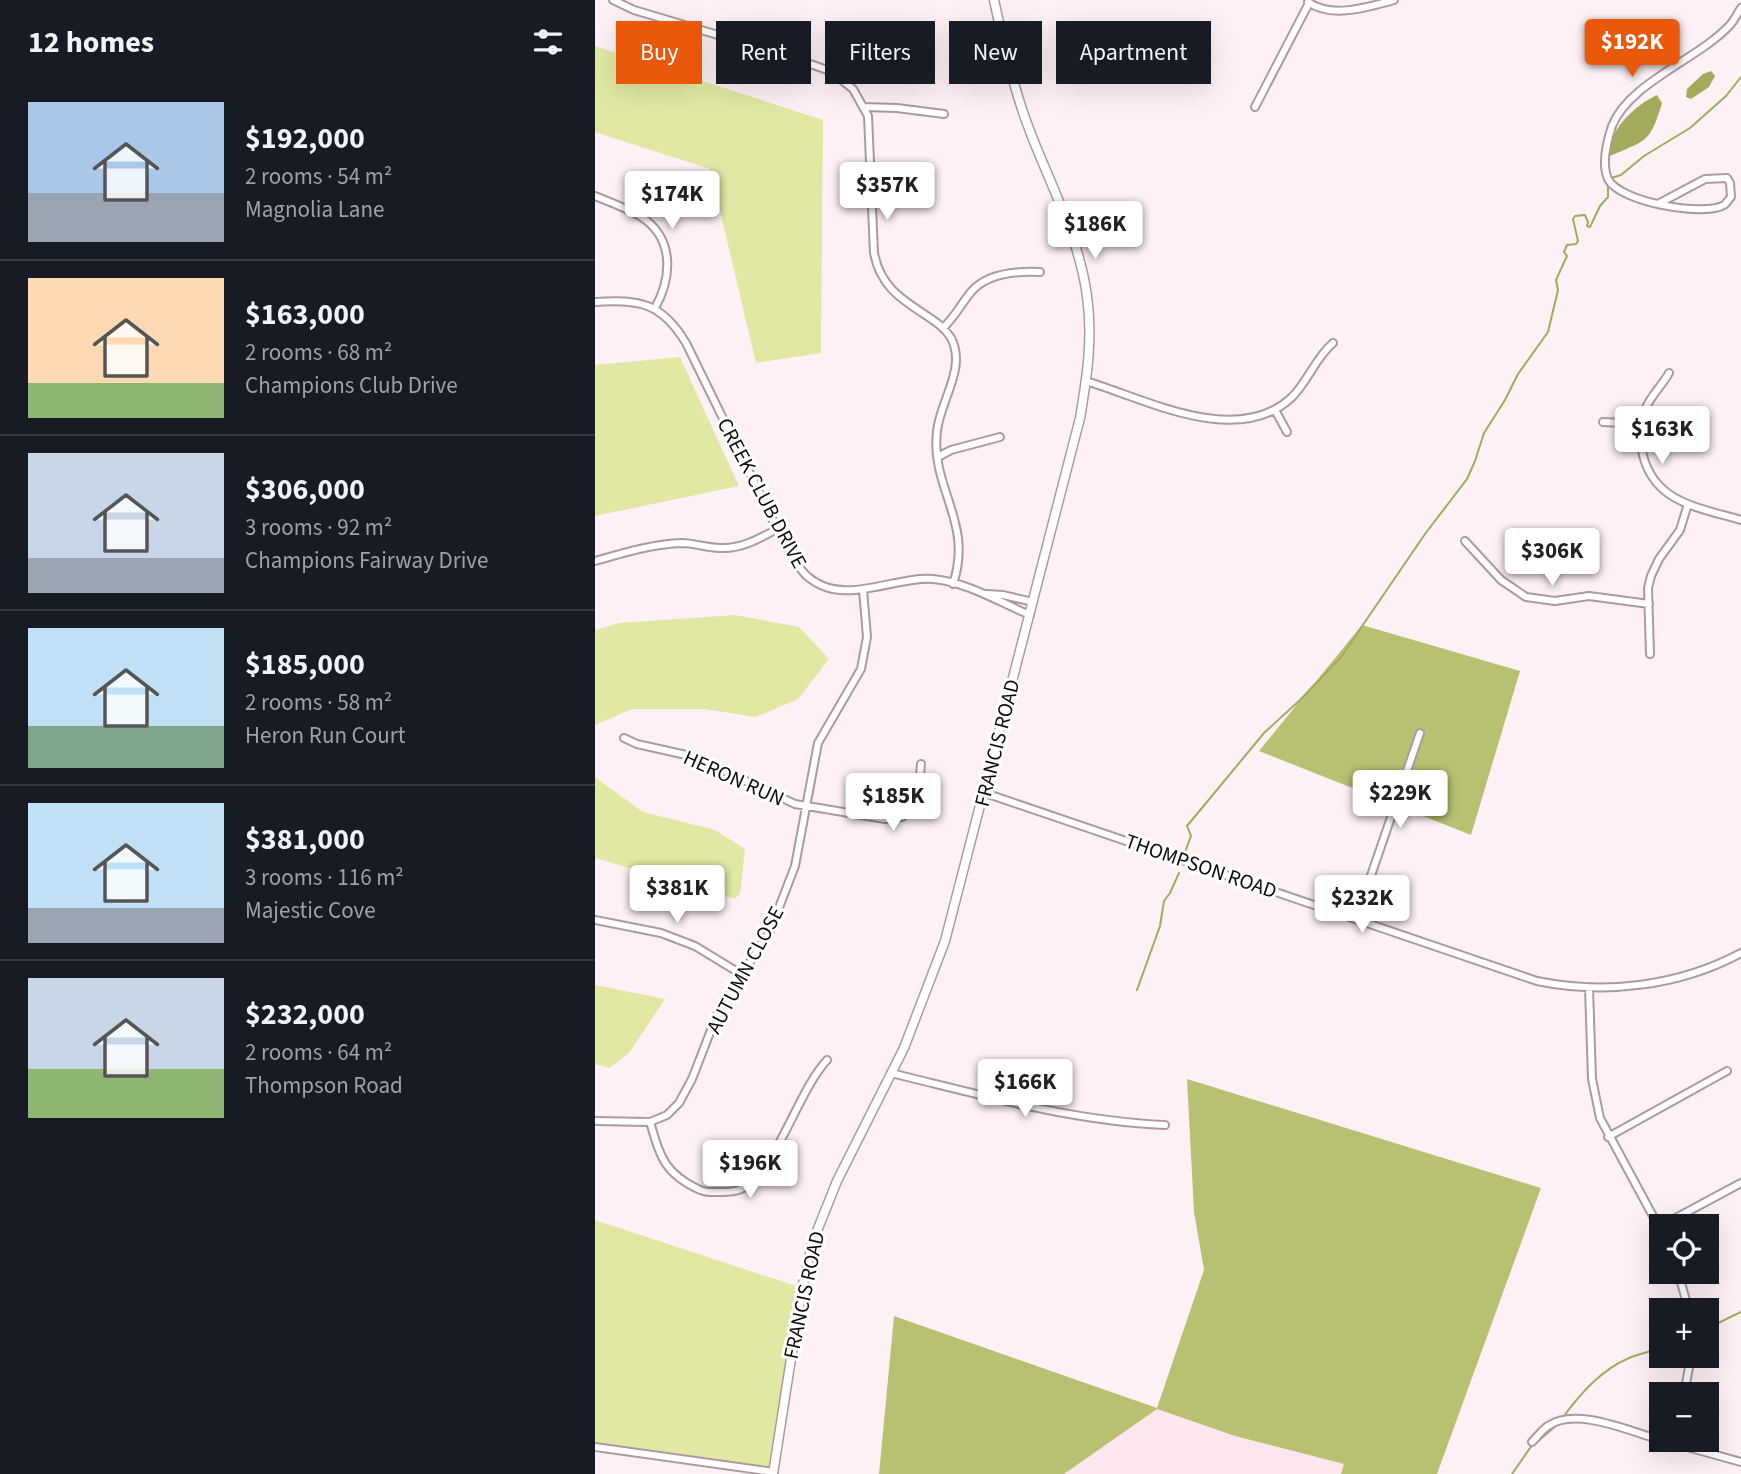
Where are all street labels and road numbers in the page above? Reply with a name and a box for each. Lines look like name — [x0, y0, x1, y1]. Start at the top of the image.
street label: CREEK CLUB DRIVE — [710, 413, 814, 573]
street label: FRANCIS ROAD — [967, 676, 1027, 810]
street label: HERON RUN — [679, 742, 789, 814]
street label: THOMPSON ROAD — [1121, 826, 1281, 906]
street label: AUTUMN CLOSE — [699, 901, 791, 1039]
street label: FRANCIS ROAD — [776, 1228, 832, 1362]

